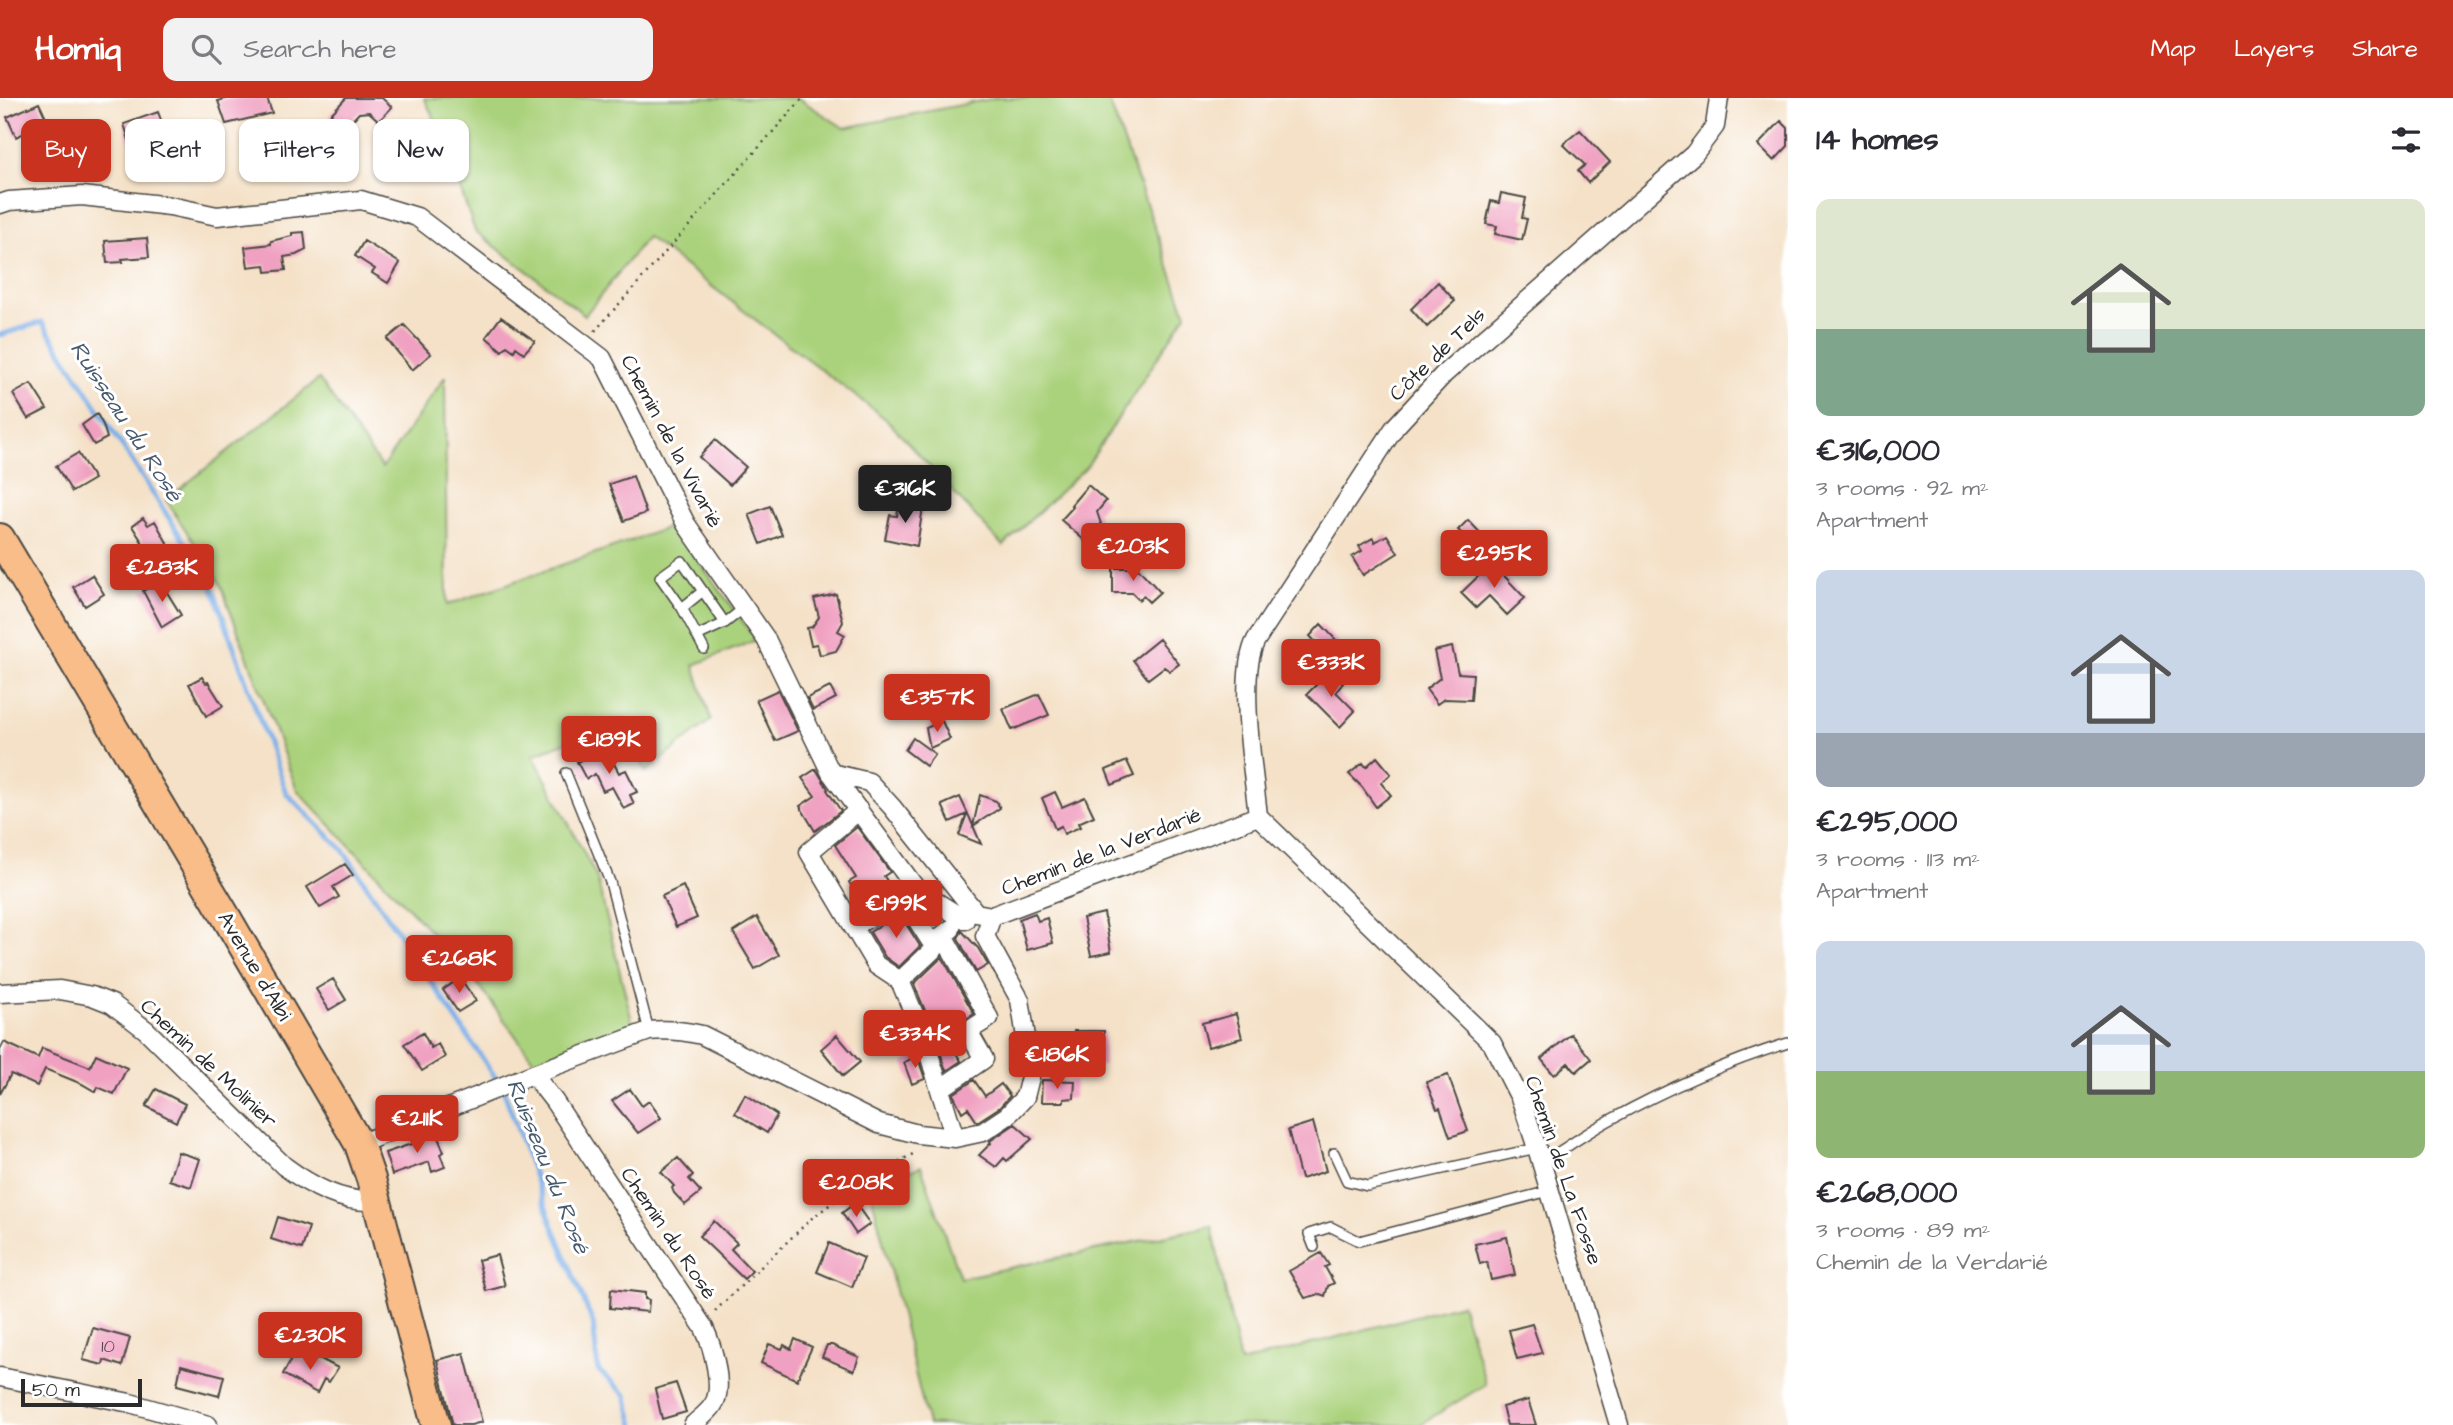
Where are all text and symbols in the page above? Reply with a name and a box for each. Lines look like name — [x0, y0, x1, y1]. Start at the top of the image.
search box — [163, 18, 653, 81]
text: Homiq — [35, 26, 121, 72]
icon: search — [187, 30, 225, 68]
text: Search here — [243, 31, 397, 67]
text: Map — [2151, 32, 2196, 66]
text: Layers — [2234, 32, 2314, 66]
text: Share — [2352, 32, 2418, 66]
chip: Buy — [21, 119, 111, 182]
chip: Rent — [125, 119, 225, 182]
chip: Filters — [239, 119, 359, 182]
chip: New — [373, 119, 469, 182]
text: 14 homes — [1816, 119, 1939, 161]
icon: filters — [2387, 121, 2425, 159]
icon: home — [2058, 245, 2184, 371]
street label: Côte de Tels — [1383, 301, 1492, 408]
water label: Ruisseau du Rosé — [62, 335, 191, 509]
street label: Chemin de la Vivarié — [614, 350, 729, 533]
text: €316,000 — [1816, 430, 1940, 472]
pin: €316K — [856, 466, 954, 525]
text: €316K — [874, 472, 936, 504]
text: 3 rooms · 92 m² — [1816, 472, 1989, 504]
text: Apartment — [1816, 504, 1928, 536]
pin: €203K — [1084, 524, 1182, 583]
text: €203K — [1097, 530, 1169, 562]
pin: €295K — [1445, 531, 1543, 590]
text: €295K — [1457, 537, 1531, 569]
pin: €283K — [113, 545, 211, 604]
text: €283K — [126, 551, 198, 583]
icon: home — [2058, 616, 2184, 742]
pin: €333K — [1282, 640, 1380, 699]
text: €333K — [1297, 646, 1365, 678]
pin: €357K — [888, 674, 986, 734]
text: €357K — [900, 681, 974, 713]
pin: €189K — [560, 716, 658, 776]
text: €189K — [577, 723, 641, 755]
street label: Chemin de la Verdarié — [997, 800, 1205, 903]
text: €295,000 — [1816, 801, 1957, 843]
text: 3 rooms · 113 m² — [1816, 843, 1980, 875]
text: Apartment — [1816, 875, 1928, 907]
pin: €199K — [847, 880, 945, 940]
text: €199K — [865, 887, 927, 919]
street label: Avenue d'Albi — [211, 906, 299, 1026]
pin: €268K — [410, 936, 508, 995]
text: €268K — [422, 942, 496, 974]
icon: home — [2058, 987, 2184, 1113]
street label: Chemin de Molinier — [134, 992, 284, 1135]
pin: €334K — [866, 1010, 964, 1070]
text: €334K — [879, 1017, 951, 1049]
pin: €186K — [1008, 1032, 1106, 1091]
text: €186K — [1025, 1038, 1089, 1070]
street label: Chemin de La Fosse — [1518, 1072, 1609, 1269]
water label: Ruisseau du Rosé — [498, 1074, 598, 1260]
pin: €211K — [368, 1096, 466, 1155]
text: €211K — [391, 1102, 443, 1134]
pin: €208K — [807, 1160, 905, 1219]
street label: Chemin du Rosé — [614, 1162, 724, 1305]
text: €208K — [819, 1166, 893, 1198]
text: €268,000 — [1816, 1172, 1957, 1214]
text: 3 rooms · 89 m² — [1816, 1214, 1990, 1246]
text: Chemin de la Verdarié — [1816, 1246, 2048, 1278]
pin: €230K — [261, 1312, 359, 1372]
text: €230K — [274, 1319, 346, 1351]
house number: 10 — [101, 1334, 115, 1359]
scale bar — [21, 1376, 142, 1408]
text: 50 m — [32, 1377, 80, 1404]

